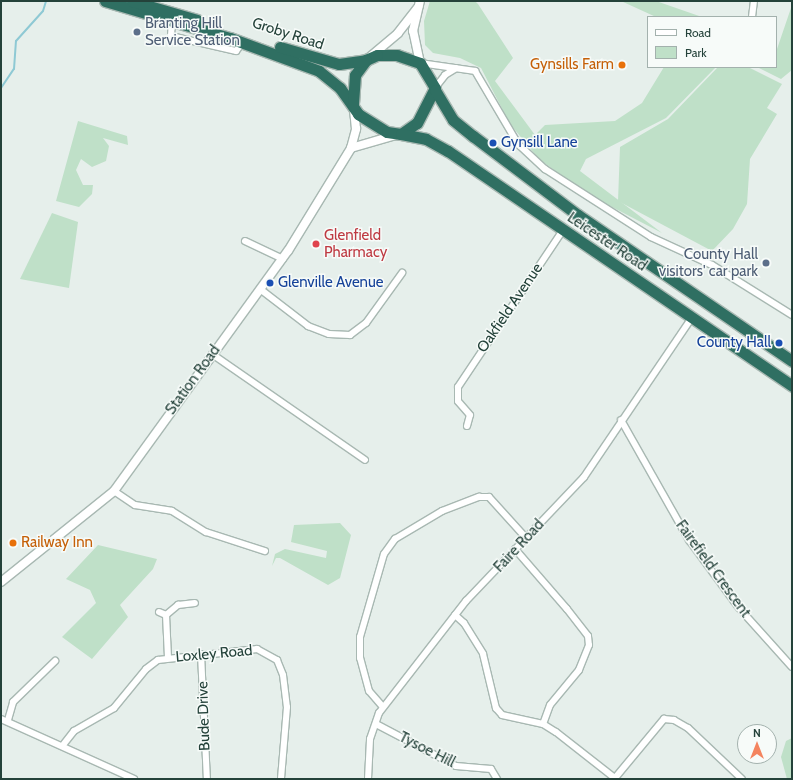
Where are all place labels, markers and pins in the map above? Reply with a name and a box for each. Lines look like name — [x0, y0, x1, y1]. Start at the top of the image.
place label: Branting Hill Service Station — [145, 14, 240, 49]
marker: Branting Hill Service Station — [132, 27, 142, 37]
place label: Gynsills Farm — [530, 56, 614, 74]
marker: Gynsills Farm — [617, 60, 627, 70]
place label: Gynsill Lane — [501, 134, 577, 152]
marker: Gynsill Lane — [488, 138, 498, 148]
place label: Glenfield Pharmacy — [324, 226, 387, 261]
marker: Glenfield Pharmacy — [311, 239, 321, 249]
place label: County Hall visitors' car park — [659, 245, 758, 280]
marker: County Hall visitors' car park — [761, 258, 771, 268]
place label: Glenville Avenue — [278, 274, 384, 292]
marker: Glenville Avenue — [265, 278, 275, 288]
place label: County Hall — [697, 334, 771, 352]
marker: County Hall — [774, 338, 784, 348]
place label: Railway Inn — [21, 534, 93, 552]
marker: Railway Inn — [8, 538, 18, 548]

